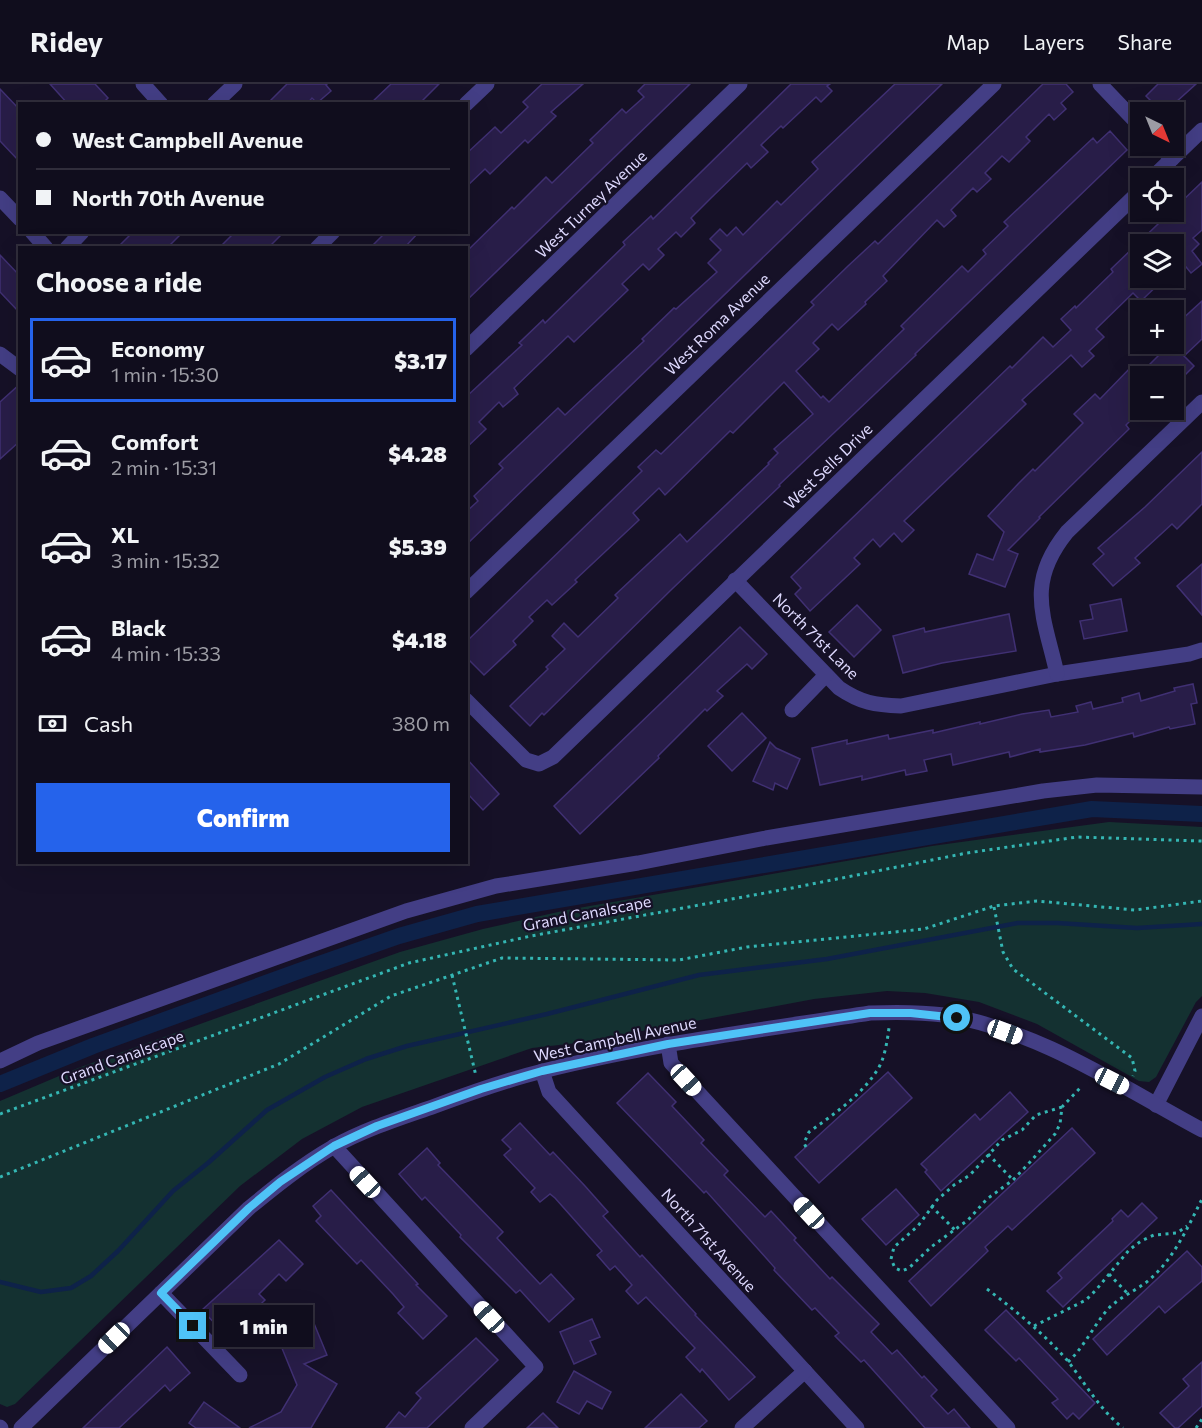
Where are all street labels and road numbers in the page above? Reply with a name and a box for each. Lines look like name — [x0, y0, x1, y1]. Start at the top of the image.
street label: West Turney Avenue — [531, 146, 650, 261]
street label: West Roma Avenue — [660, 269, 773, 379]
street label: West Sells Drive — [780, 419, 876, 513]
street label: North 71st Lane — [769, 589, 863, 683]
street label: Grand Canalscape — [521, 891, 653, 934]
street label: West Campbell Avenue — [532, 1012, 698, 1065]
street label: Grand Canalscape — [57, 1025, 186, 1088]
street label: North 71st Avenue — [658, 1184, 761, 1295]

